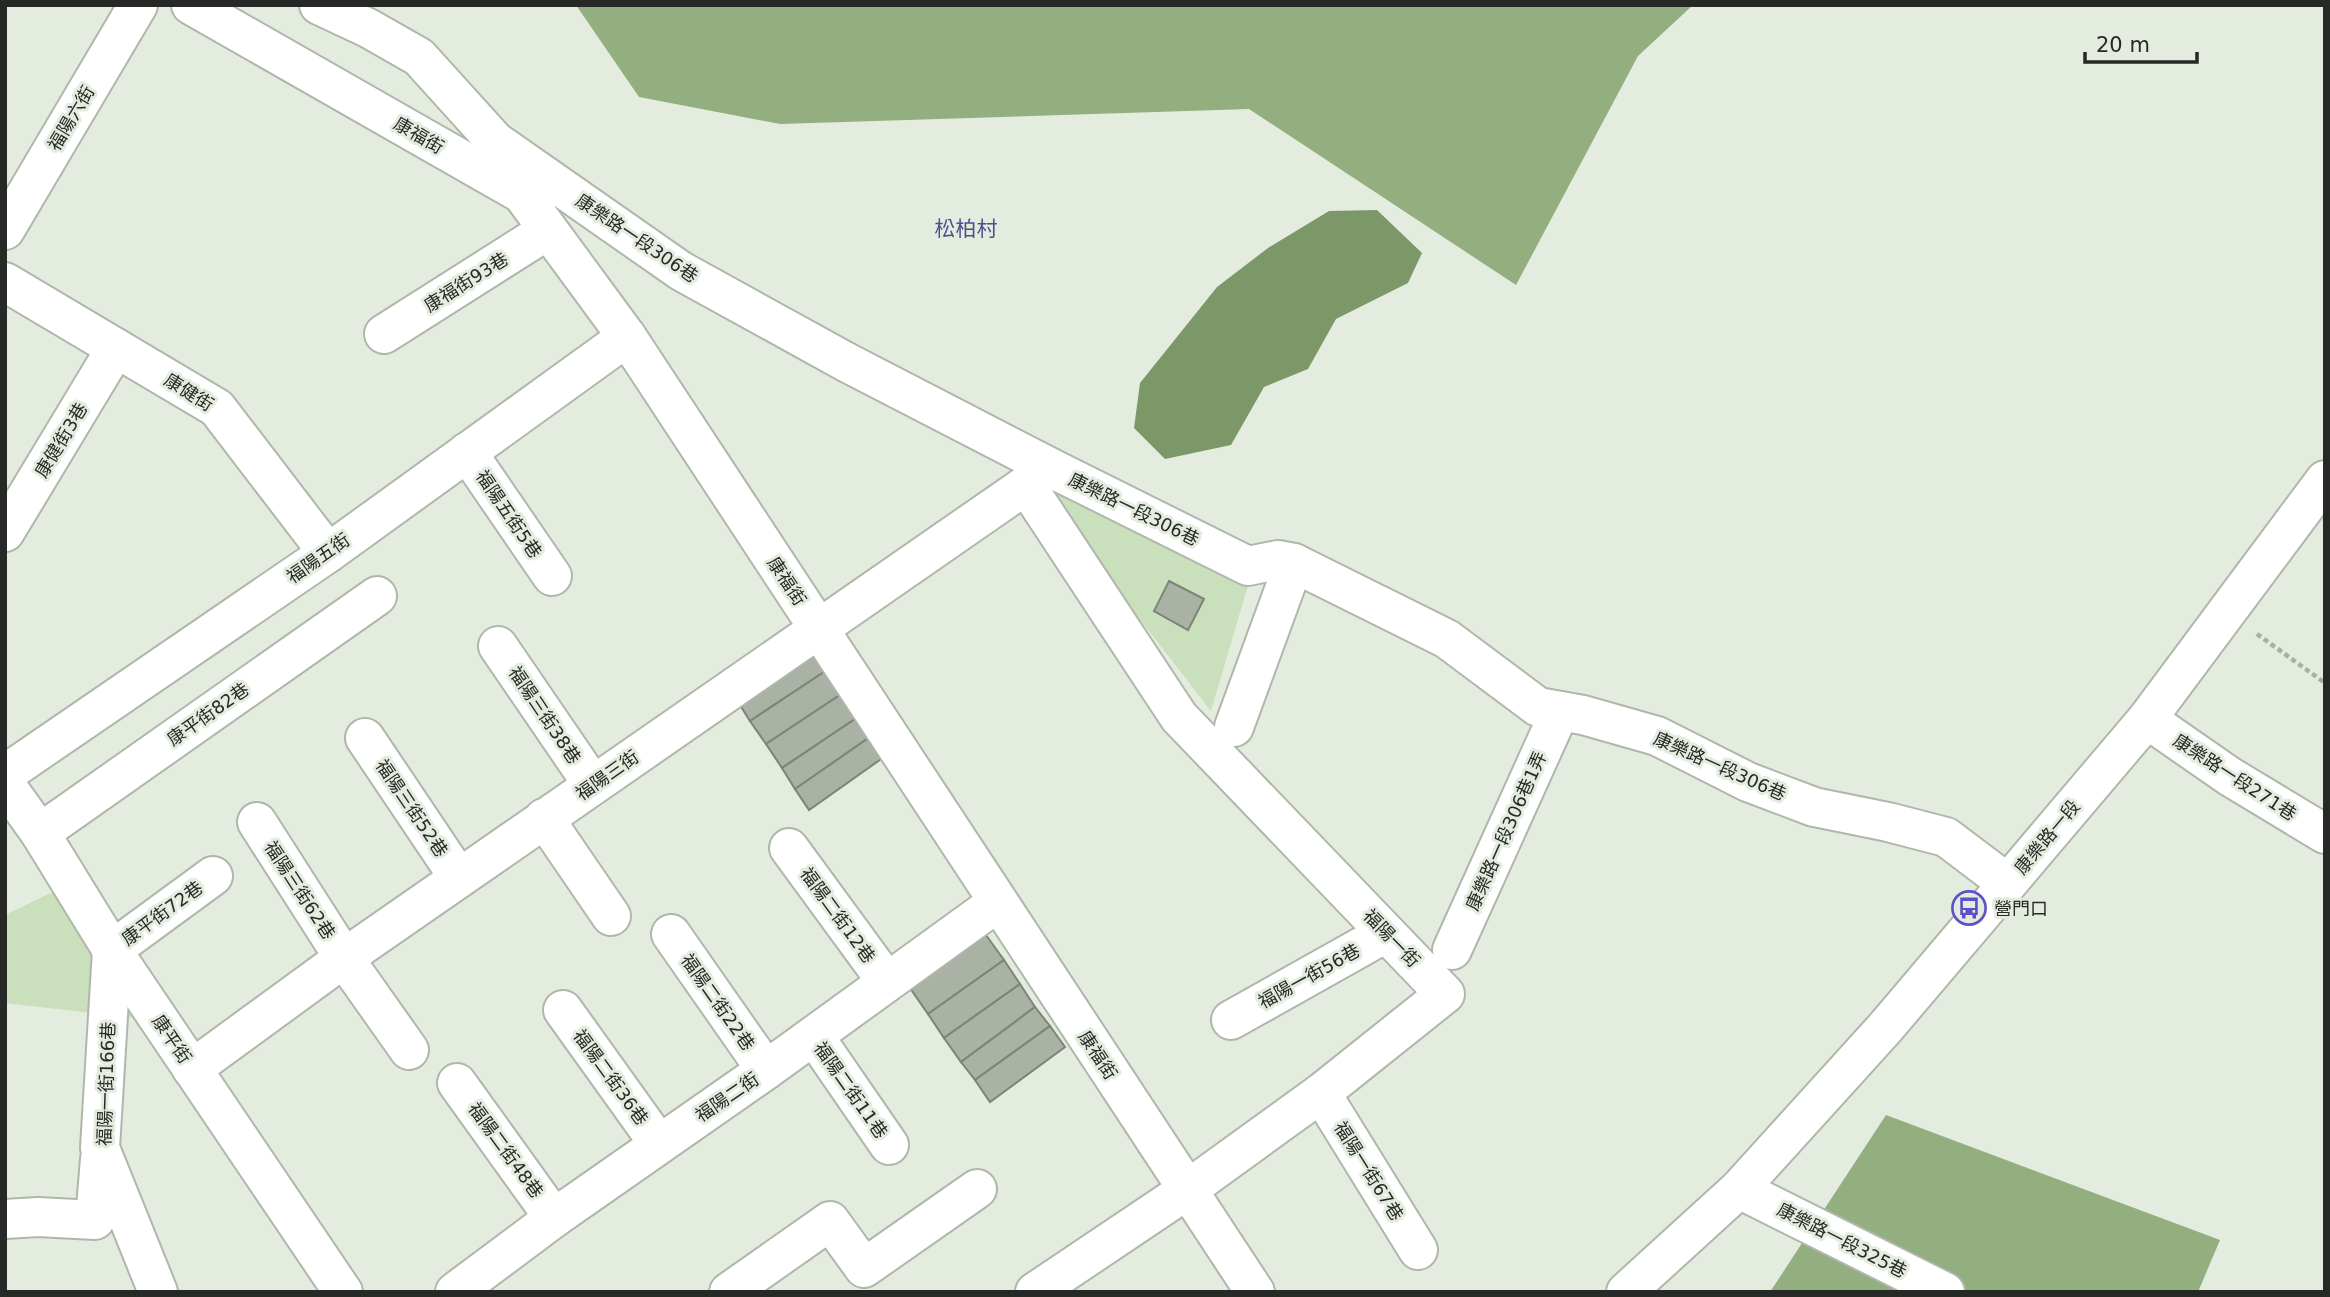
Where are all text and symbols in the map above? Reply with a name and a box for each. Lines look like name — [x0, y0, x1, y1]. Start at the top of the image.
scale bar — [2085, 21, 2197, 65]
text: 20 m — [2096, 33, 2150, 57]
street label: 福陽六街 — [43, 82, 99, 154]
street label: 康福街 — [390, 112, 448, 158]
street label: 康樂路一段306巷 — [572, 189, 702, 287]
district label: 松柏村 — [935, 217, 998, 241]
street label: 康福街93巷 — [420, 248, 512, 316]
street label: 康健街 — [161, 369, 217, 415]
street label: 康健街3巷 — [31, 399, 91, 481]
street label: 福陽五街5巷 — [472, 466, 546, 562]
street label: 康樂路一段306巷 — [1065, 468, 1203, 550]
street label: 福陽五街 — [282, 529, 354, 587]
street label: 康福街 — [763, 553, 811, 609]
street label: 福陽三街38巷 — [505, 662, 585, 768]
street label: 康平街82巷 — [163, 678, 253, 750]
street label: 康樂路一段306巷 — [1651, 727, 1789, 805]
street label: 康樂路一段271巷 — [2170, 729, 2300, 825]
street label: 福陽三街 — [571, 746, 643, 804]
street label: 康樂路一段306巷1弄 — [1461, 748, 1551, 914]
street label: 福陽三街52巷 — [372, 755, 452, 861]
street label: 康樂路一段 — [2010, 796, 2084, 878]
street label: 福陽三街62巷 — [260, 837, 340, 943]
street label: 福陽二街12巷 — [796, 863, 880, 967]
street label: 康平街72巷 — [117, 877, 207, 949]
bus stop icon: 營門口 — [1950, 889, 1988, 927]
place label: 營門口 — [1994, 898, 2048, 919]
street label: 福陽一街 — [1359, 905, 1425, 971]
street label: 福陽一街56巷 — [1255, 939, 1363, 1013]
street label: 福陽二街22巷 — [677, 950, 759, 1054]
street label: 康平街 — [148, 1011, 196, 1067]
street label: 福陽一街166巷 — [93, 1021, 119, 1147]
street label: 福陽二街36巷 — [569, 1025, 653, 1129]
street label: 康福街 — [1074, 1027, 1122, 1083]
street label: 福陽二街11巷 — [810, 1038, 892, 1142]
street label: 福陽二街 — [691, 1068, 763, 1126]
street label: 福陽二街48巷 — [464, 1098, 548, 1202]
street label: 福陽一街67巷 — [1330, 1118, 1408, 1224]
street label: 康樂路一段325巷 — [1774, 1198, 1910, 1282]

